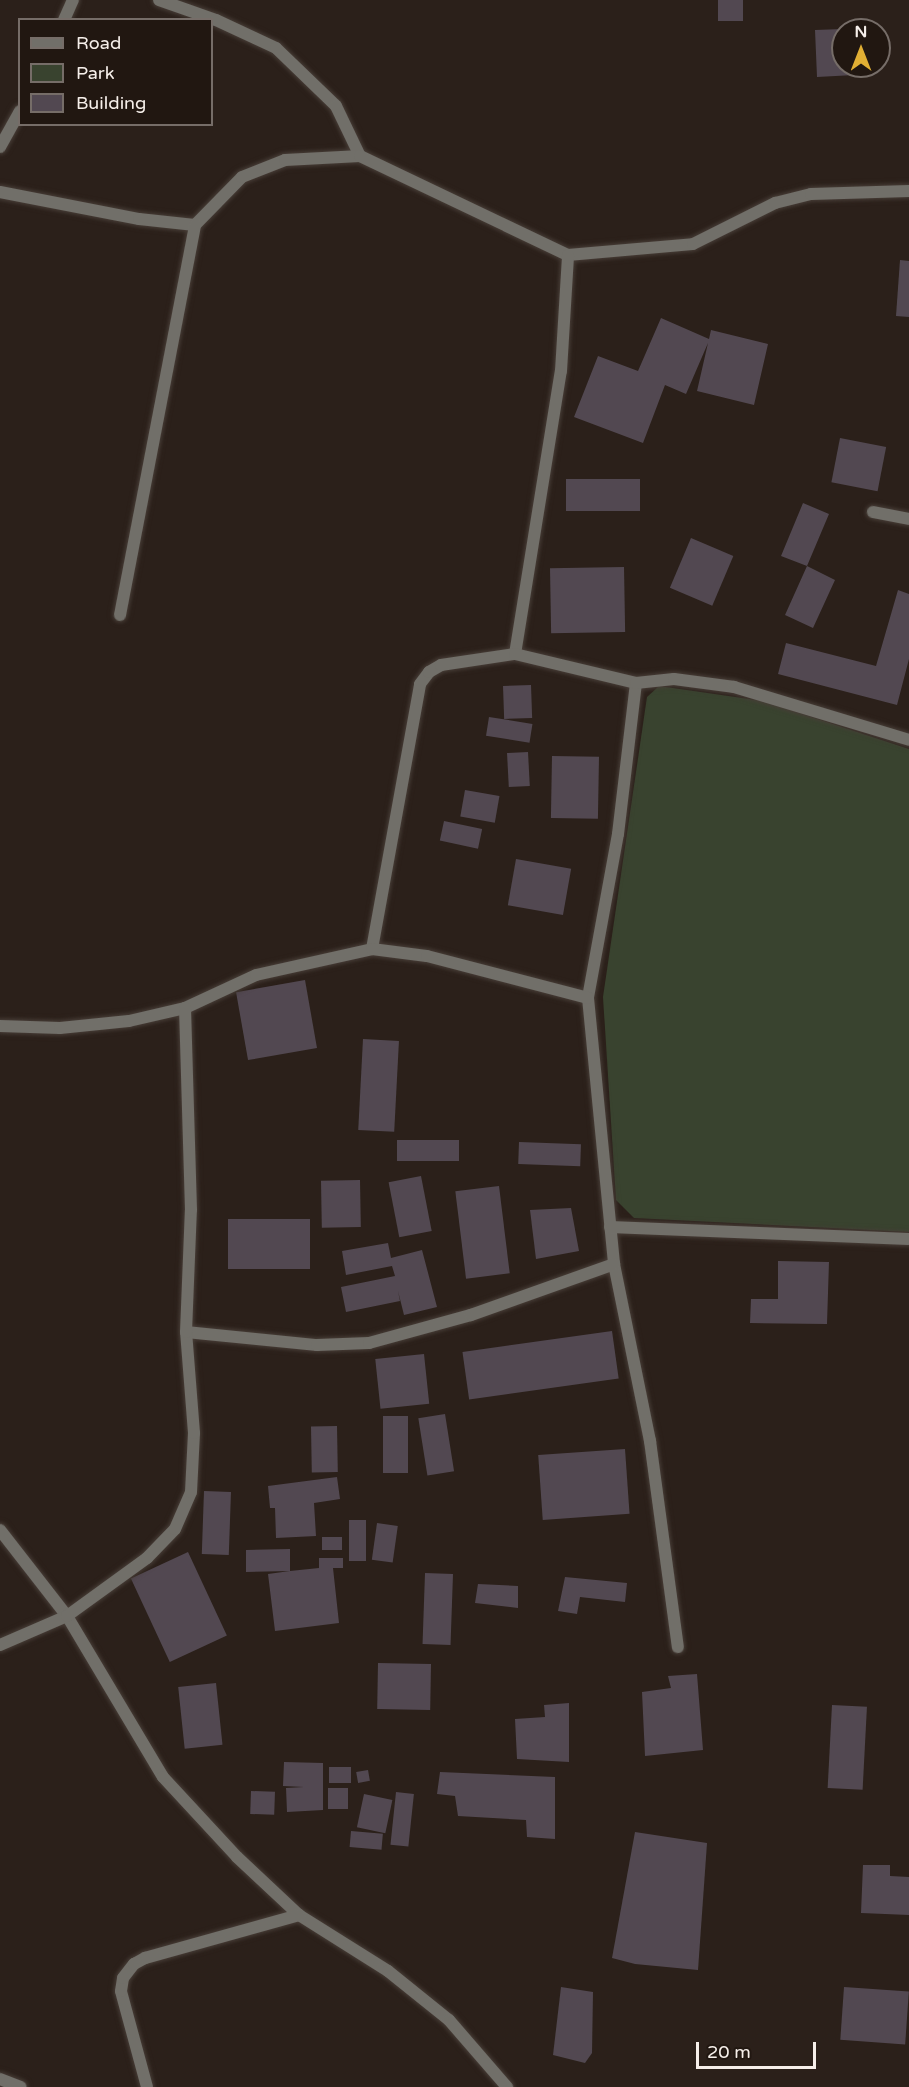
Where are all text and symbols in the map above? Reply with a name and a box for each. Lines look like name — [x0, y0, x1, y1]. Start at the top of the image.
legend — [18, 18, 213, 126]
north arrow — [831, 18, 891, 78]
text: N — [855, 22, 867, 42]
text: Road — [76, 32, 121, 54]
text: Park — [76, 62, 114, 84]
text: Building — [76, 92, 146, 114]
scale bar — [699, 2030, 819, 2068]
text: 20 m — [707, 2041, 751, 2063]

